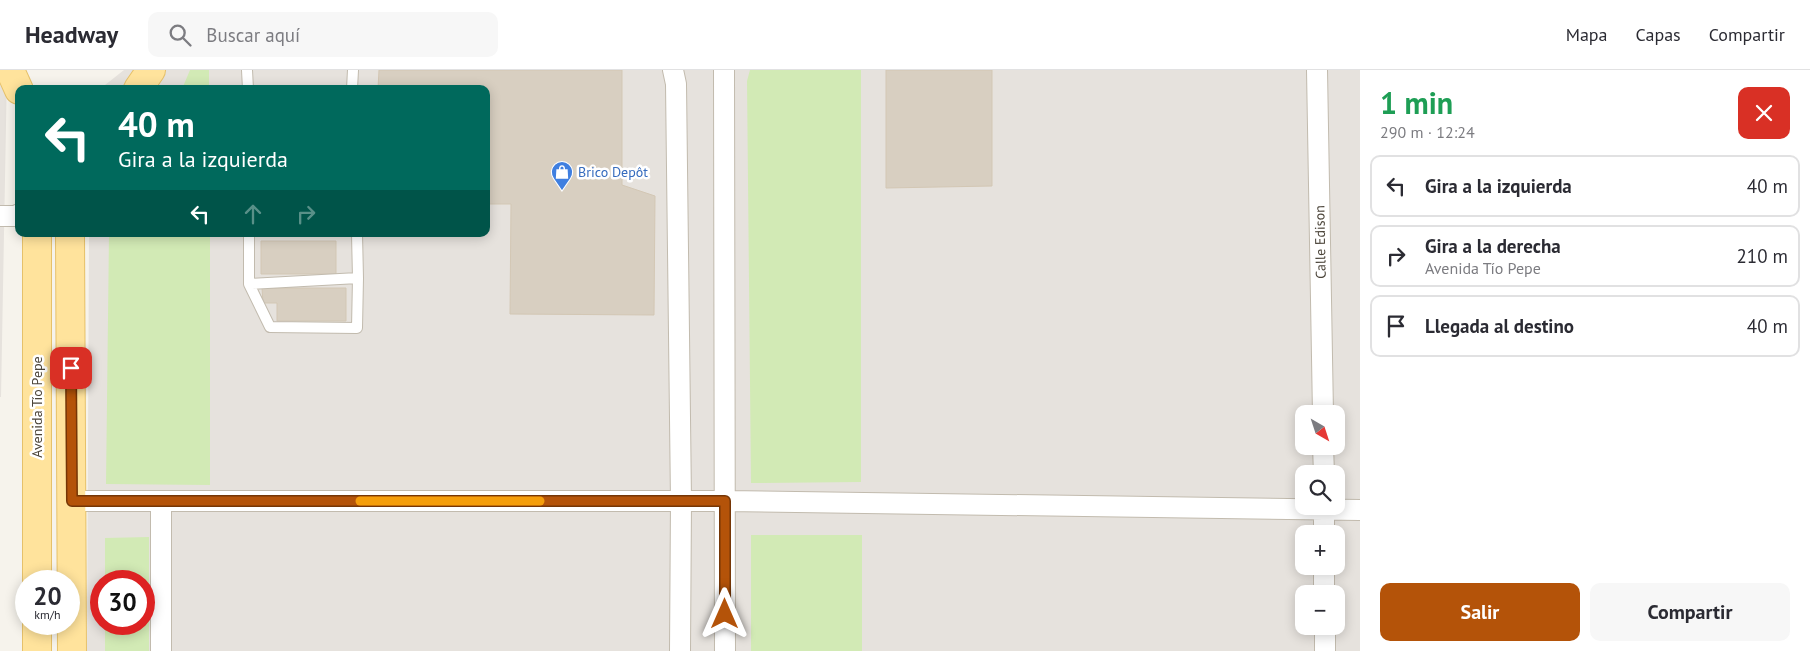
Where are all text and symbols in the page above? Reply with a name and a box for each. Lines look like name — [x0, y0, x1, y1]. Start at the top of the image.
search box — [148, 12, 498, 57]
text: Headway — [25, 19, 118, 50]
icon: search — [166, 21, 194, 49]
text: Buscar aquí — [206, 23, 300, 47]
text: Mapa — [1566, 23, 1608, 46]
text: Capas — [1636, 23, 1681, 46]
text: Compartir — [1709, 23, 1785, 46]
text: 1 min — [1380, 83, 1453, 122]
button: close — [1738, 87, 1790, 139]
text: 40 m — [118, 101, 195, 147]
icon: left — [35, 105, 100, 170]
text: 290 m · 12:24 — [1380, 122, 1475, 142]
text: Gira a la izquierda — [118, 145, 288, 173]
shop icon: Brico Depôt — [550, 160, 574, 191]
place label: Brico Depôt — [578, 163, 648, 181]
icon: left — [1382, 172, 1410, 200]
text: Gira a la izquierda — [1425, 174, 1572, 198]
text: 40 m — [1747, 174, 1788, 198]
icon: left — [186, 200, 214, 228]
icon: ahead — [239, 200, 267, 228]
icon: right — [292, 200, 320, 228]
street label: Calle Edison — [1310, 205, 1330, 279]
text: Gira a la derecha — [1425, 234, 1561, 258]
icon: right — [1382, 242, 1410, 270]
text: 210 m — [1736, 244, 1788, 268]
text: Avenida Tío Pepe — [1425, 258, 1541, 278]
icon: arrive — [1382, 312, 1410, 340]
text: Llegada al destino — [1425, 314, 1574, 338]
text: 40 m — [1747, 314, 1788, 338]
pin — [50, 347, 92, 389]
icon: arrive — [57, 354, 85, 382]
street label: Avenida Tío Pepe — [28, 356, 46, 458]
north arrow — [1295, 405, 1345, 455]
map controls — [1295, 405, 1345, 635]
button: search — [1295, 465, 1345, 515]
button: + — [1295, 525, 1345, 575]
speed limit sign: 30 — [90, 570, 155, 635]
text: 20 — [33, 580, 62, 612]
button: Salir — [1380, 583, 1580, 641]
button: Compartir — [1590, 583, 1790, 641]
button: − — [1295, 585, 1345, 635]
position arrow — [698, 587, 750, 639]
text: km/h — [34, 607, 61, 622]

